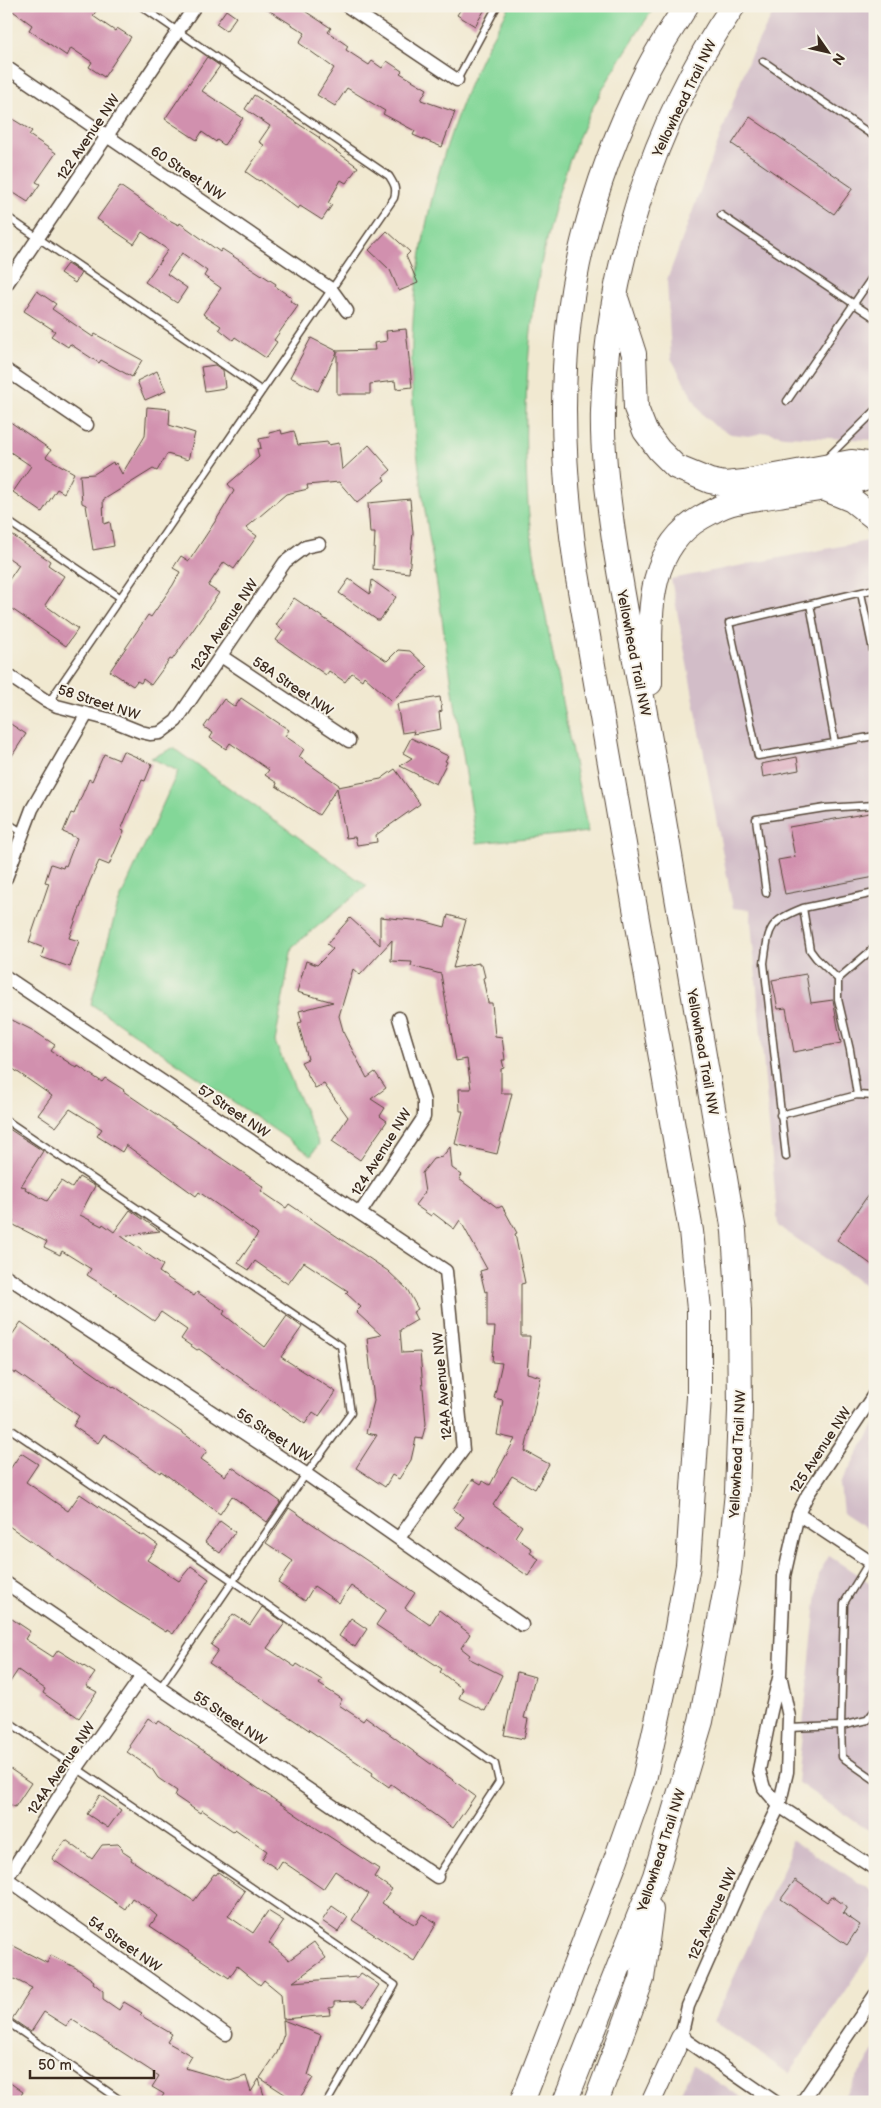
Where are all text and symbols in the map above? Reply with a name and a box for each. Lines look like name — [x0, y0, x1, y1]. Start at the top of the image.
north arrow — [804, 28, 854, 78]
street label: Yellowhead Trail NW — [648, 37, 720, 160]
text: N — [828, 50, 848, 68]
street label: 122 Avenue NW — [53, 91, 124, 183]
street label: 60 Street NW — [147, 142, 228, 205]
street label: 123A Avenue NW — [187, 575, 262, 675]
street label: Yellowhead Trail NW — [613, 588, 654, 718]
street label: 58A Street NW — [249, 653, 337, 720]
street label: 58 Street NW — [56, 681, 142, 724]
street label: Yellowhead Trail NW — [683, 987, 722, 1117]
street label: 57 Street NW — [194, 1081, 273, 1142]
street label: 124 Avenue NW — [348, 1105, 415, 1199]
street label: 124A Avenue NW — [429, 1331, 456, 1441]
street label: Yellowhead Trail NW — [726, 1389, 749, 1519]
street label: 125 Avenue NW — [786, 1404, 855, 1497]
street label: 56 Street NW — [233, 1405, 314, 1466]
street label: 55 Street NW — [190, 1688, 270, 1749]
street label: 124A Avenue NW — [24, 1718, 99, 1818]
street label: Yellowhead Trail NW — [633, 1786, 689, 1915]
street label: 125 Avenue NW — [684, 1865, 741, 1963]
street label: 54 Street NW — [85, 1913, 165, 1976]
scale bar — [30, 2048, 154, 2080]
text: 50 m — [38, 2056, 72, 2075]

